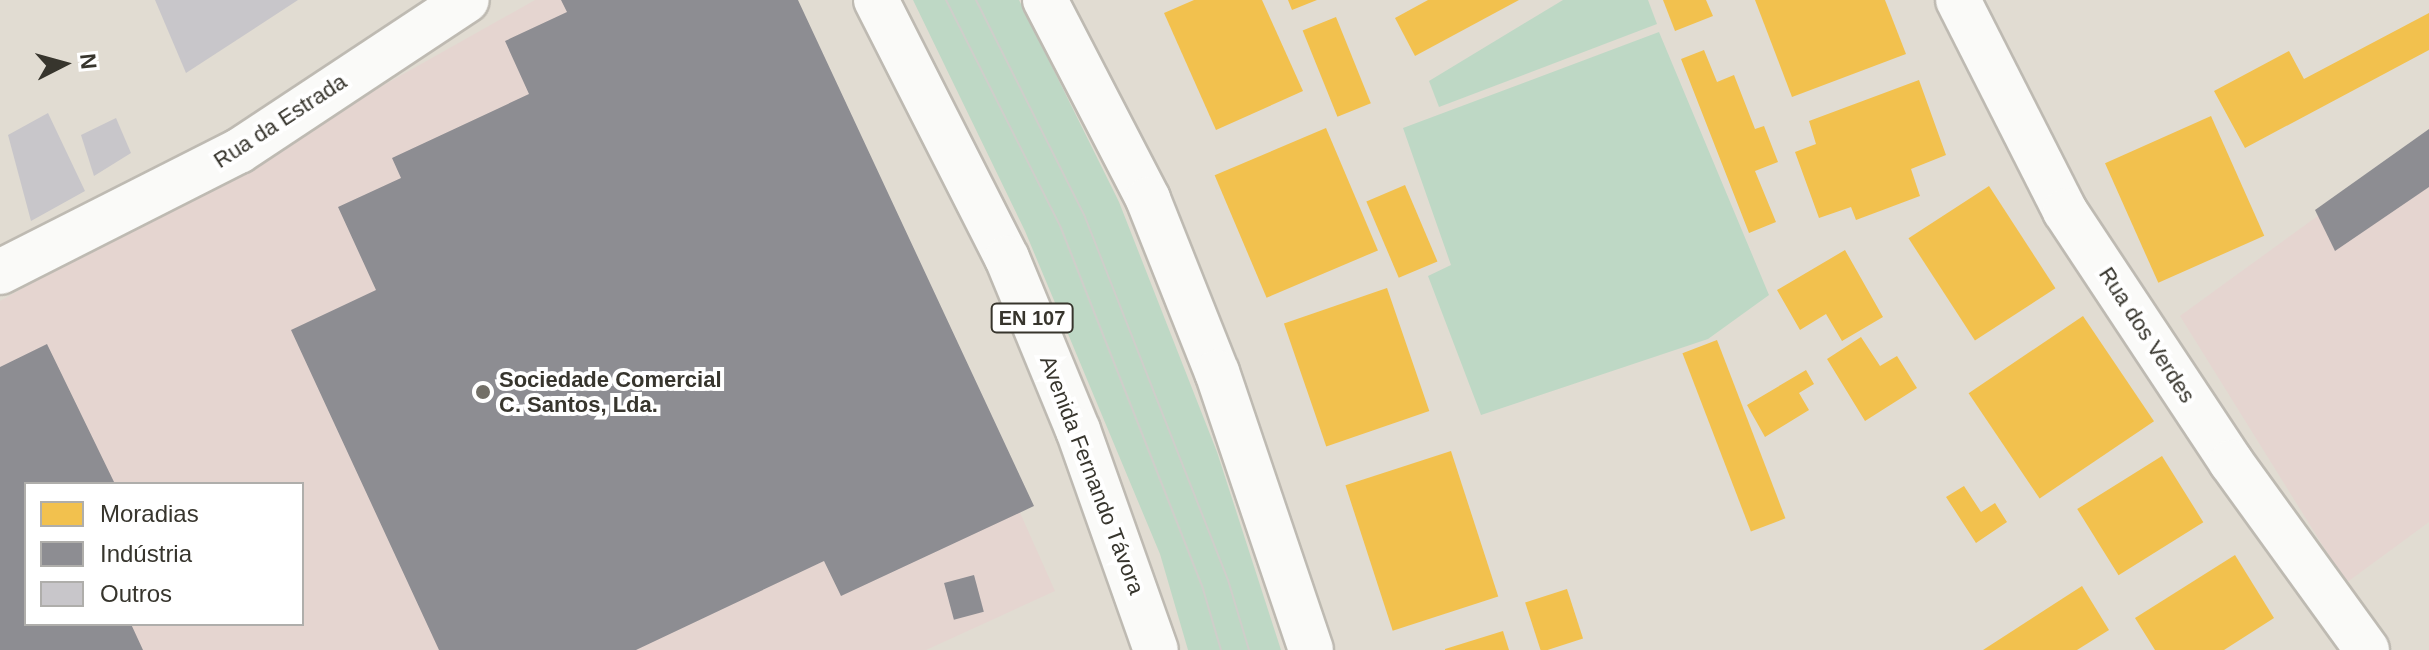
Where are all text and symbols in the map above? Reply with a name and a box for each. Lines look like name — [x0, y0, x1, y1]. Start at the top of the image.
north arrow — [24, 24, 104, 104]
text: N — [75, 52, 102, 71]
street label: Rua da Estrada — [209, 68, 351, 174]
street label: Rua dos Verdes — [2093, 262, 2201, 408]
road number: EN 107 — [990, 302, 1074, 334]
street label: Avenida Fernando Távora — [1034, 352, 1150, 598]
place label: Sociedade Comercial C. Santos, Lda. — [499, 366, 722, 418]
marker: Sociedade Comercial C. Santos, Lda. — [474, 383, 492, 401]
legend — [24, 482, 304, 626]
text: Moradias — [100, 500, 199, 527]
text: Indústria — [100, 540, 192, 567]
text: Outros — [100, 580, 172, 607]

